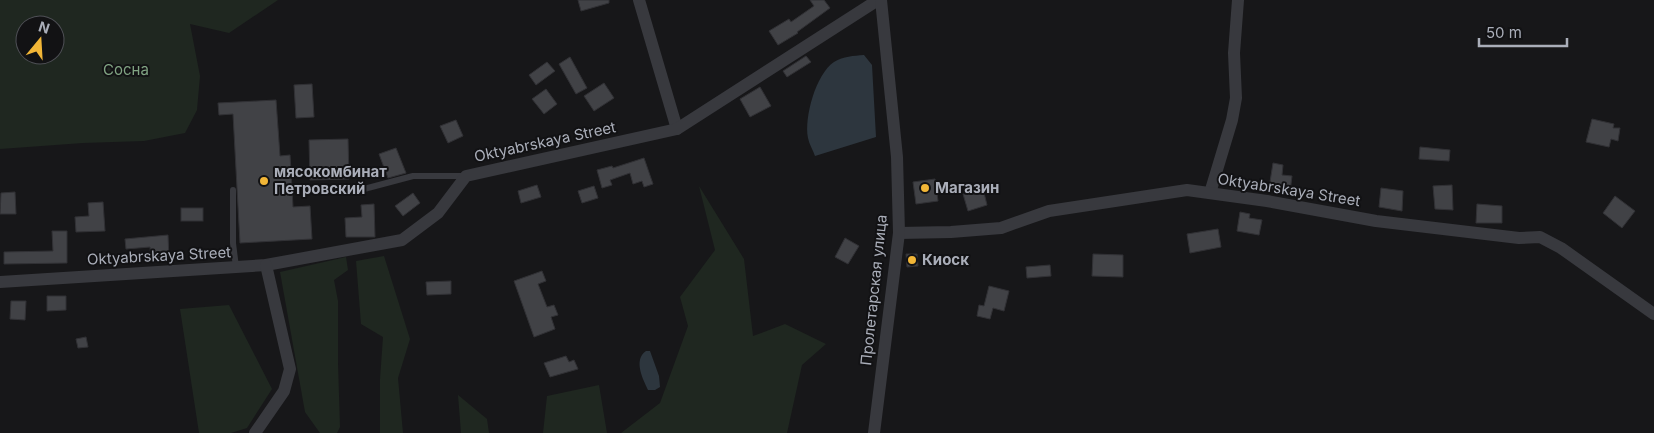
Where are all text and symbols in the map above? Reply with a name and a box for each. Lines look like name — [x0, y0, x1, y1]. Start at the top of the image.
north arrow — [15, 15, 65, 65]
scale bar — [1479, 15, 1566, 47]
text: N — [36, 17, 52, 37]
text: 50 m — [1486, 23, 1522, 42]
park label: Сосна — [103, 60, 149, 79]
street label: Oktyabrskaya Street — [472, 117, 617, 166]
place label: мясокомбинат Петровский — [274, 162, 387, 198]
street label: Oktyabrskaya Street — [1216, 169, 1362, 210]
marker: мясокомбинат Петровский — [258, 175, 270, 187]
place label: Магазин — [935, 178, 999, 197]
marker: Магазин — [919, 182, 931, 194]
street label: Пролетарская улица — [856, 214, 891, 366]
street label: Oktyabrskaya Street — [86, 242, 232, 269]
place label: Киоск — [922, 250, 969, 269]
marker: Киоск — [906, 254, 918, 266]

